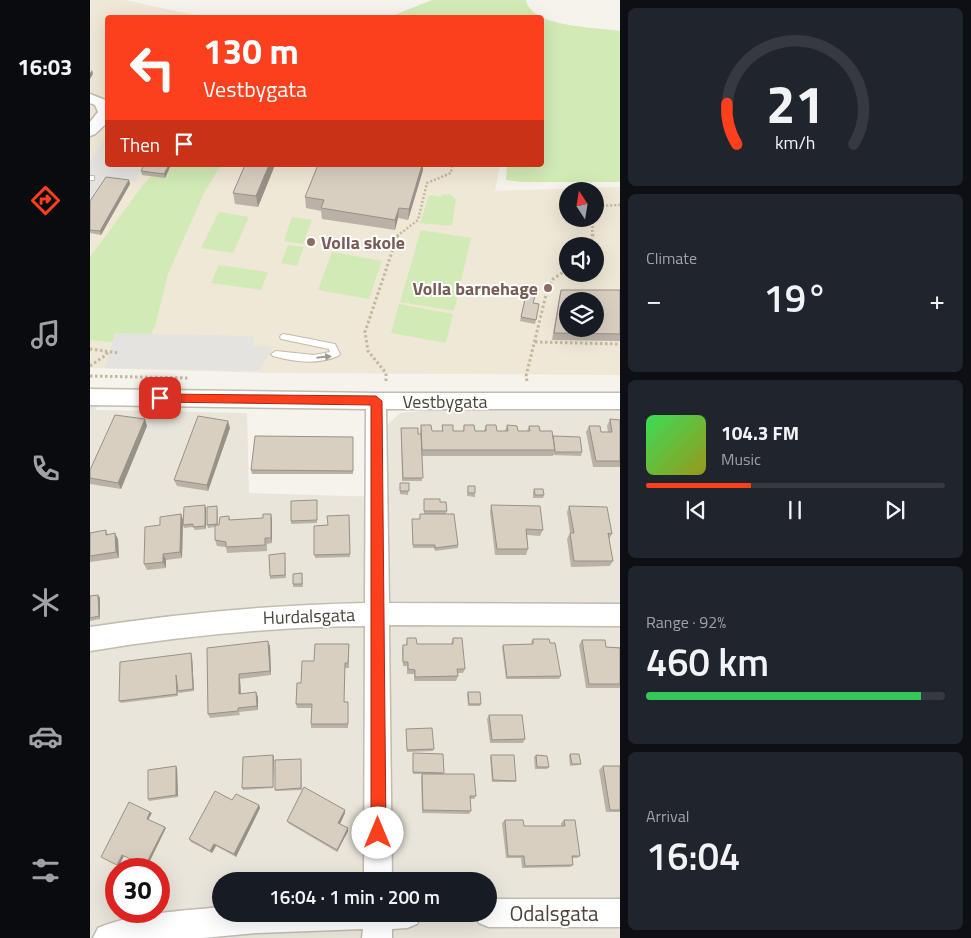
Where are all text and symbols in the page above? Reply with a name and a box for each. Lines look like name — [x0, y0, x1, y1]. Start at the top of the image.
text: 130 m — [203, 24, 299, 78]
icon: left — [120, 35, 185, 100]
text: 16:03 — [18, 50, 72, 84]
text: 21 — [766, 64, 825, 143]
text: Vestbygata — [203, 72, 307, 106]
text: km/h — [775, 129, 816, 156]
text: Then — [120, 130, 160, 159]
icon: arrive — [170, 130, 198, 158]
north arrow — [559, 182, 604, 228]
map controls — [559, 182, 604, 337]
icon: directions — [28, 183, 63, 218]
place label: Volla skole — [321, 229, 405, 256]
marker: Volla skole — [305, 236, 317, 248]
button: sound — [559, 237, 604, 282]
text: Climate — [646, 246, 697, 270]
text: 19° — [764, 269, 827, 327]
place label: Volla barnehage — [412, 275, 538, 302]
text: − — [646, 278, 662, 321]
text: + — [929, 278, 945, 321]
marker: Volla barnehage — [542, 282, 554, 294]
button: layers — [559, 292, 604, 337]
icon: music — [28, 317, 63, 352]
one-way arrow — [317, 353, 333, 361]
pin — [139, 377, 181, 419]
icon: arrive — [146, 384, 174, 412]
street label: Vestbygata — [402, 388, 488, 415]
text: 104.3 FM — [721, 418, 799, 447]
text: Music — [721, 447, 761, 471]
icon: phone — [28, 451, 63, 486]
icon: previous — [682, 496, 710, 524]
icon: pause — [781, 496, 809, 524]
icon: next — [881, 496, 909, 524]
icon: climate — [28, 585, 63, 620]
street label: Hurdalsgata — [262, 601, 356, 631]
text: Range · 92% — [646, 610, 726, 634]
text: 460 km — [646, 633, 769, 691]
icon: car — [28, 719, 63, 754]
text: Arrival — [646, 804, 689, 828]
position arrow — [351, 806, 403, 858]
text: 16:04 — [646, 827, 740, 885]
icon: filters — [28, 853, 63, 888]
speed limit sign: 30 — [105, 858, 170, 923]
text: 16:04 · 1 min · 200 m — [269, 882, 440, 911]
street label: Odalsgata — [509, 897, 599, 929]

